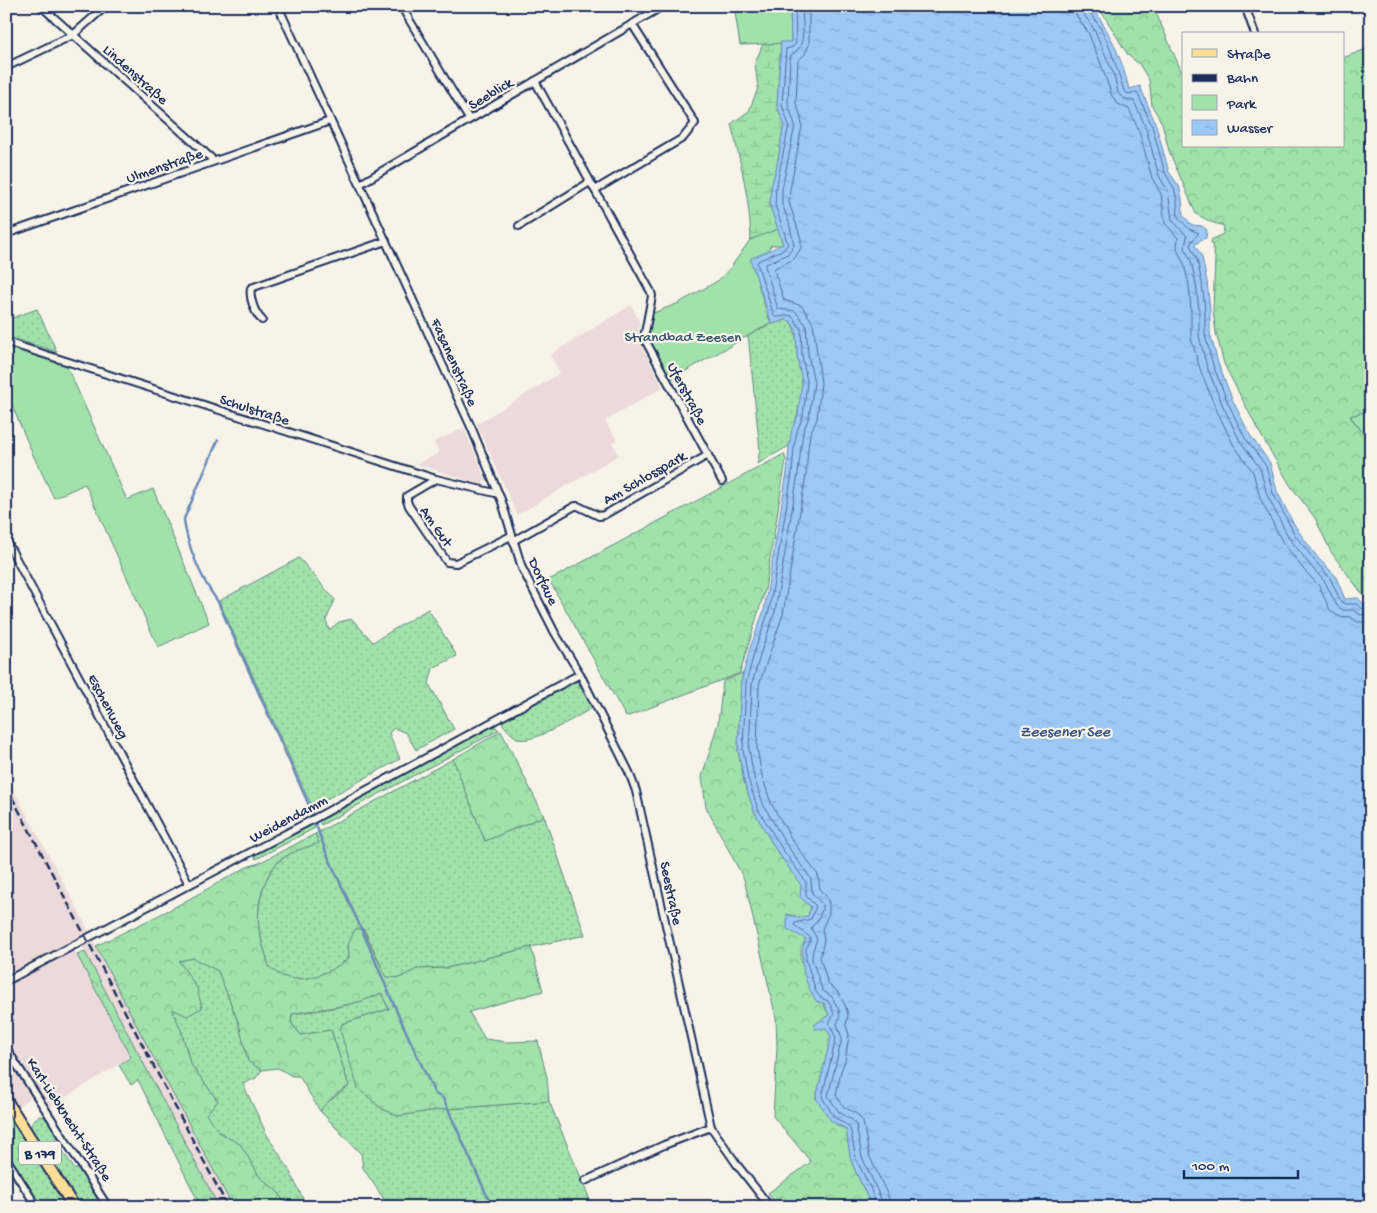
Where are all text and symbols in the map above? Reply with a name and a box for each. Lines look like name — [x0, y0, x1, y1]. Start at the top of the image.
legend — [1182, 32, 1344, 148]
street label: Lindenstraße — [98, 41, 171, 110]
text: Straße — [1227, 46, 1271, 64]
text: Bahn — [1226, 70, 1258, 88]
street label: Seeblick — [466, 74, 518, 115]
text: Park — [1226, 96, 1257, 114]
text: Wasser — [1227, 120, 1274, 138]
street label: Ulmenstraße — [124, 145, 205, 188]
street label: Fasanenstraße — [425, 315, 481, 410]
park label: Strandbad Zeesen — [625, 329, 741, 347]
street label: Uferstraße — [662, 359, 710, 429]
street label: Schulstraße — [217, 391, 292, 431]
street label: Am Schlosspark — [600, 447, 691, 510]
street label: Am Gut — [415, 503, 457, 553]
street label: Dorfaue — [523, 554, 561, 609]
street label: Eschenweg — [83, 671, 132, 742]
water label: Zeesener See — [1020, 724, 1111, 743]
street label: Weidendamm — [247, 792, 331, 848]
street label: Seestraße — [655, 860, 686, 927]
street label: Karl-Liebknecht-Straße — [22, 1055, 115, 1185]
road number: B 179 — [19, 1142, 61, 1164]
scale bar — [1184, 1148, 1298, 1180]
text: 100 m — [1191, 1158, 1230, 1176]

